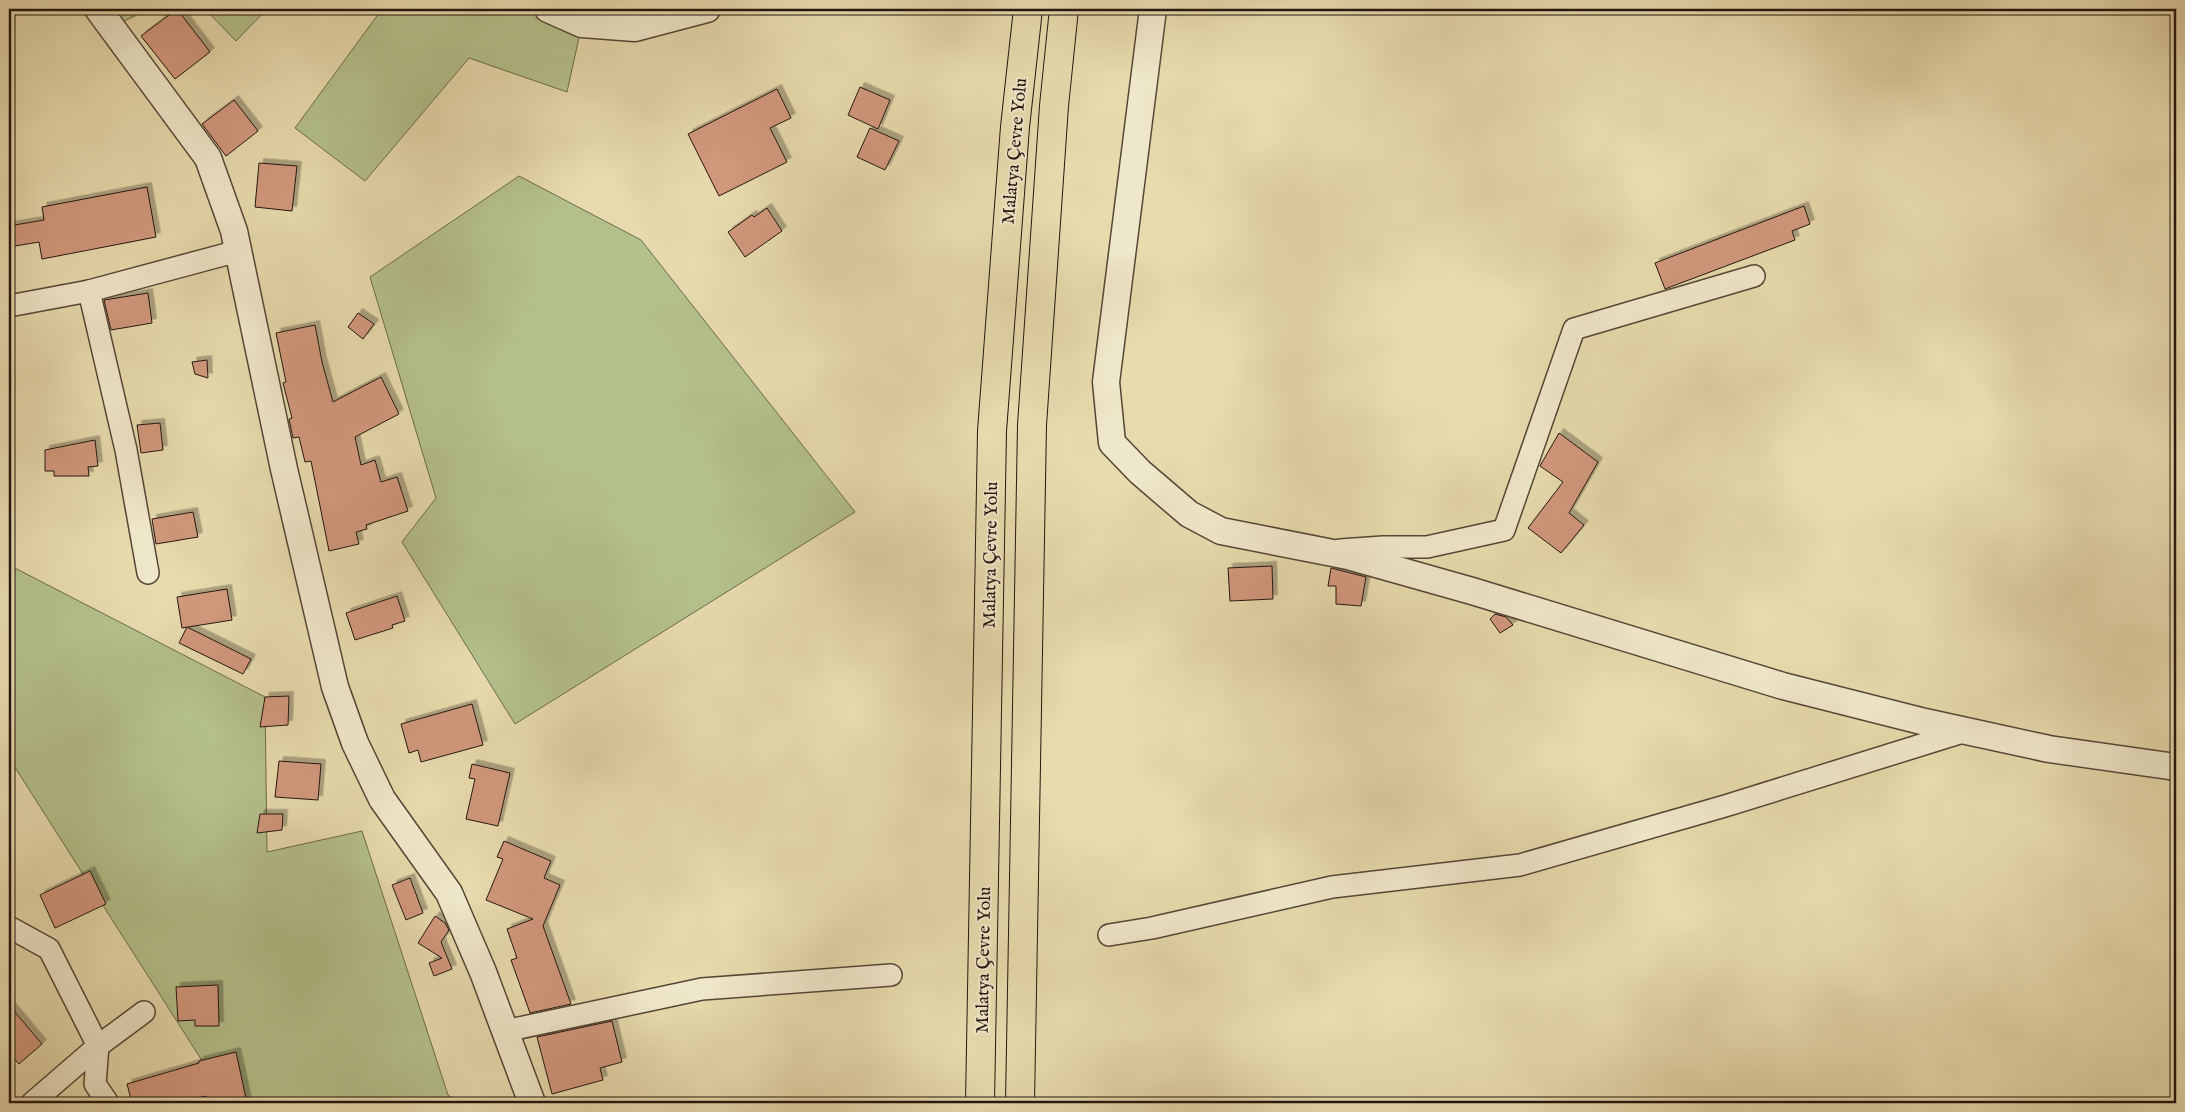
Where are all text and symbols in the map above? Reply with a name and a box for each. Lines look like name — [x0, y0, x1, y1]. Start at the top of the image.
street label: Malatya Çevre Yolu — [998, 77, 1033, 225]
street label: Malatya Çevre Yolu — [979, 481, 1004, 629]
street label: Malatya Çevre Yolu — [972, 886, 997, 1034]

